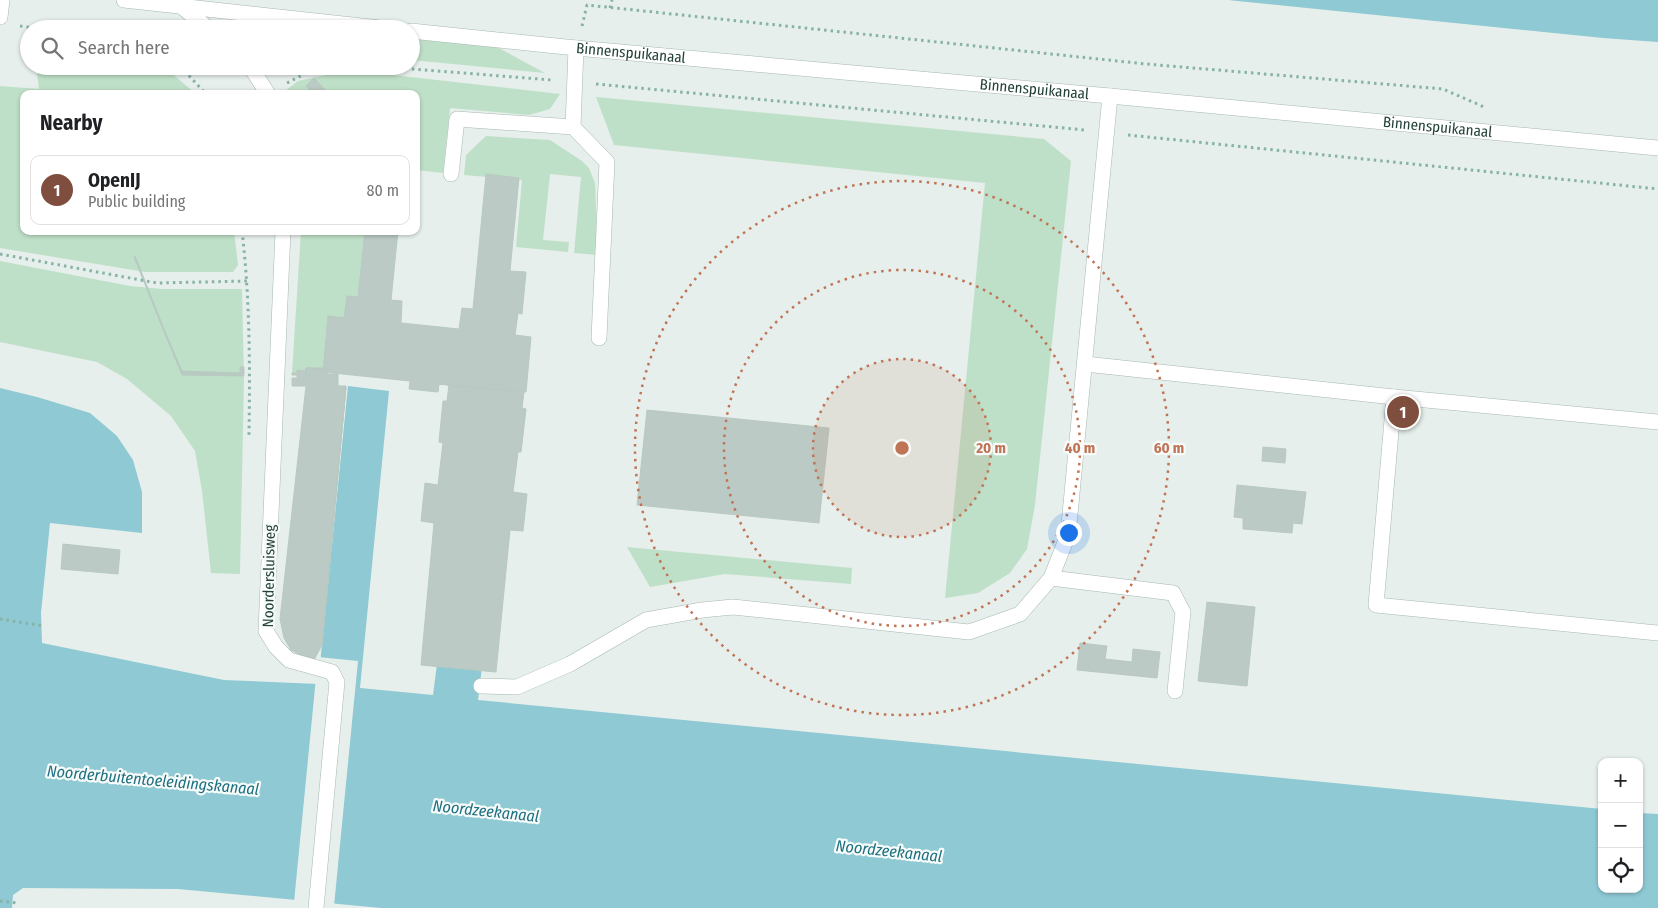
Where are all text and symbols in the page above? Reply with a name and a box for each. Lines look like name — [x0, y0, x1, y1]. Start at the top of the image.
search box — [20, 20, 420, 75]
icon: search — [38, 34, 66, 62]
text: Search here — [78, 36, 170, 59]
street label: Binnenspuikanaal — [575, 39, 686, 67]
street label: Binnenspuikanaal — [979, 75, 1090, 103]
text: Nearby — [40, 110, 102, 136]
street label: Binnenspuikanaal — [1382, 113, 1493, 141]
text: OpenIJ — [88, 169, 141, 192]
text: 1 — [54, 181, 60, 200]
text: 80 m — [367, 181, 399, 200]
text: Public building — [88, 192, 185, 211]
pin: 1 — [1387, 393, 1419, 431]
centre of rings — [893, 439, 911, 457]
text: 20 m — [975, 439, 1006, 457]
text: 40 m — [1065, 439, 1095, 457]
text: 60 m — [1154, 439, 1184, 457]
your location — [1056, 520, 1082, 546]
street label: Noordersluisweg — [259, 524, 279, 628]
map controls — [1598, 758, 1643, 893]
button: + — [1598, 758, 1643, 803]
water label: Noorderbuitentoeleidingskanaal — [46, 761, 260, 799]
water label: Noordzeekanaal — [432, 796, 540, 826]
button: − — [1598, 803, 1643, 848]
water label: Noordzeekanaal — [835, 836, 943, 866]
button: locate — [1598, 848, 1643, 893]

